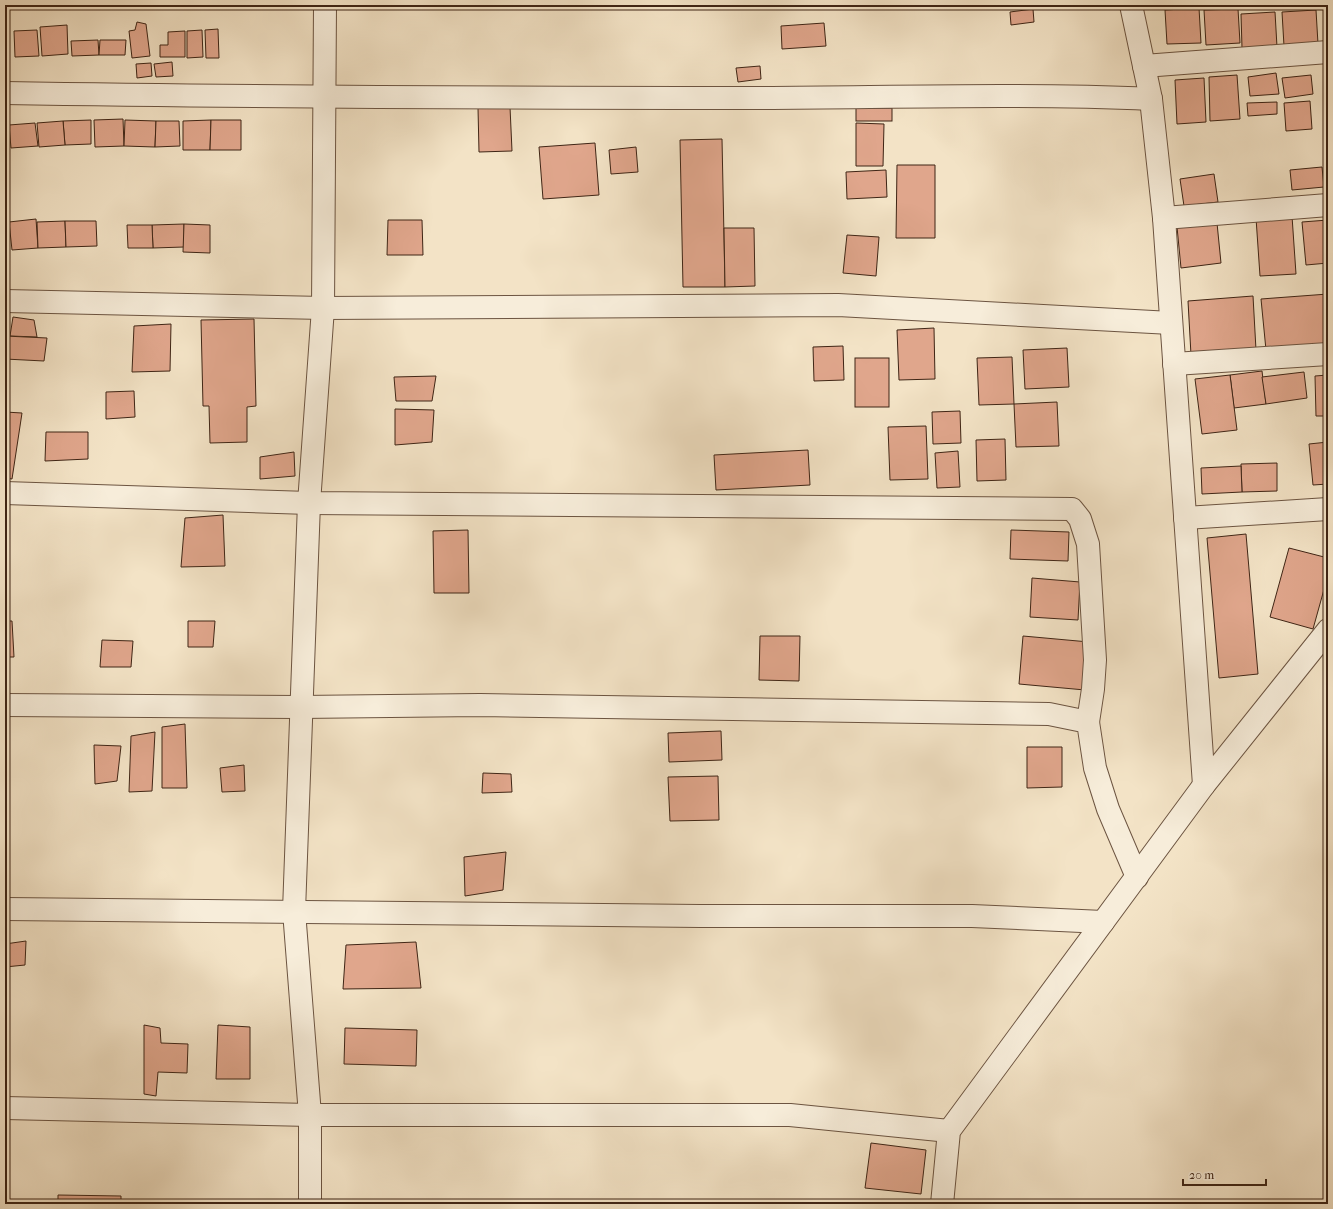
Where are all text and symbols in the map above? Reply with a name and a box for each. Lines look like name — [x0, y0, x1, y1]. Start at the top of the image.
scale bar — [1183, 1161, 1266, 1187]
text: 20 m — [1189, 1168, 1214, 1182]

